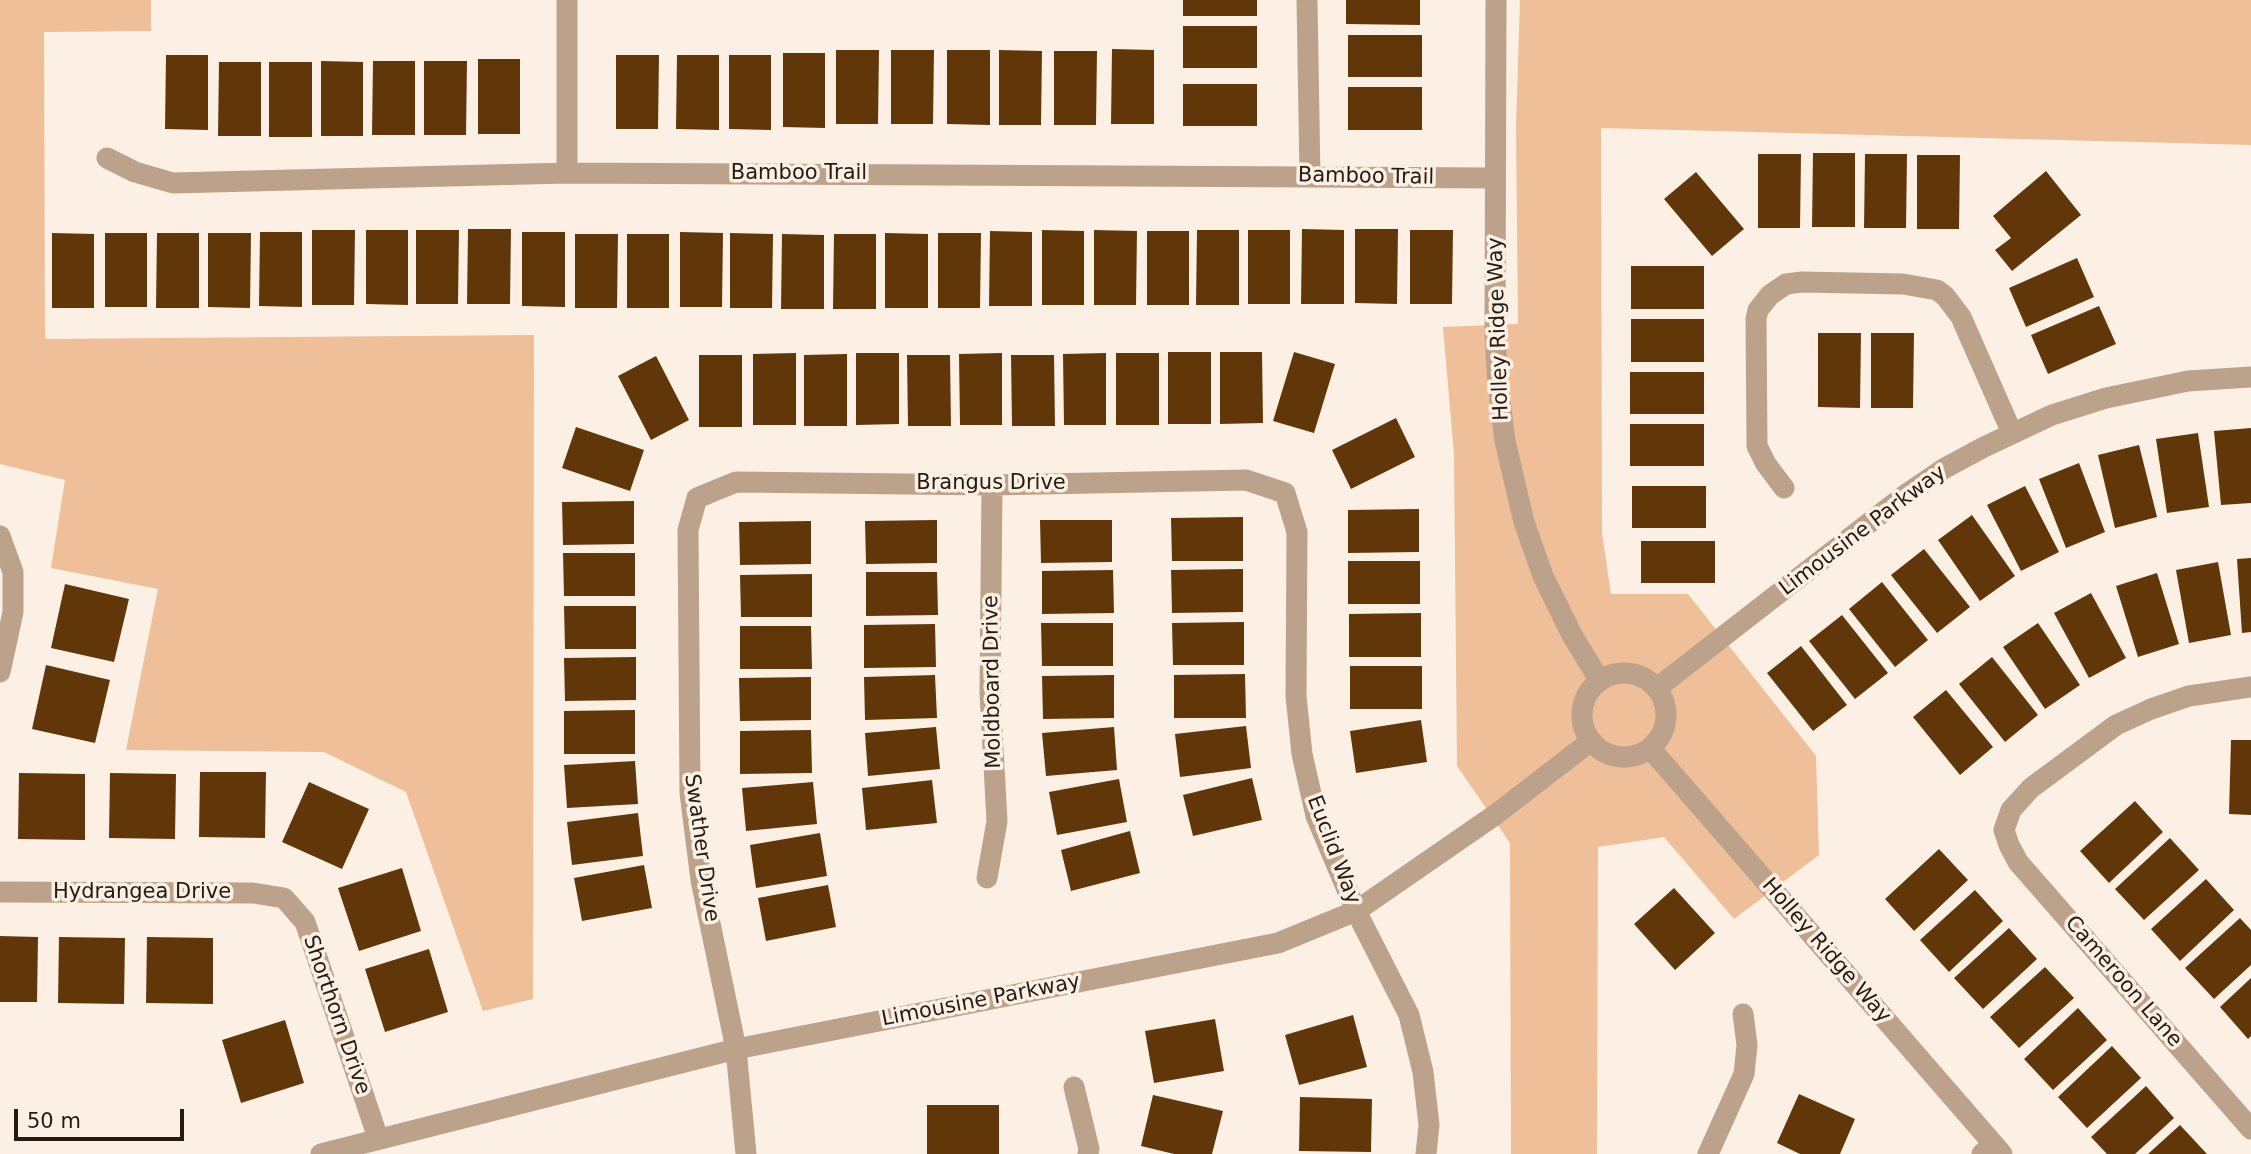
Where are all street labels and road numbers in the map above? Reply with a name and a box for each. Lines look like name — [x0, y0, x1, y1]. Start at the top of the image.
street label: Bamboo Trail — [731, 161, 867, 187]
street label: Bamboo Trail — [1298, 163, 1434, 191]
street label: Holley Ridge Way — [1483, 237, 1515, 421]
street label: Limousine Parkway — [1775, 460, 1951, 602]
street label: Brangus Drive — [916, 471, 1066, 497]
street label: Moldboard Drive — [979, 595, 1007, 769]
street label: Swather Drive — [678, 772, 724, 924]
street label: Euclid Way — [1301, 792, 1365, 908]
street label: Holley Ridge Way — [1756, 873, 1896, 1029]
street label: Hydrangea Drive — [53, 880, 231, 906]
street label: Cameroon Lane — [2059, 911, 2187, 1053]
street label: Shorthorn Drive — [297, 932, 375, 1098]
street label: Limousine Parkway — [880, 969, 1082, 1033]

